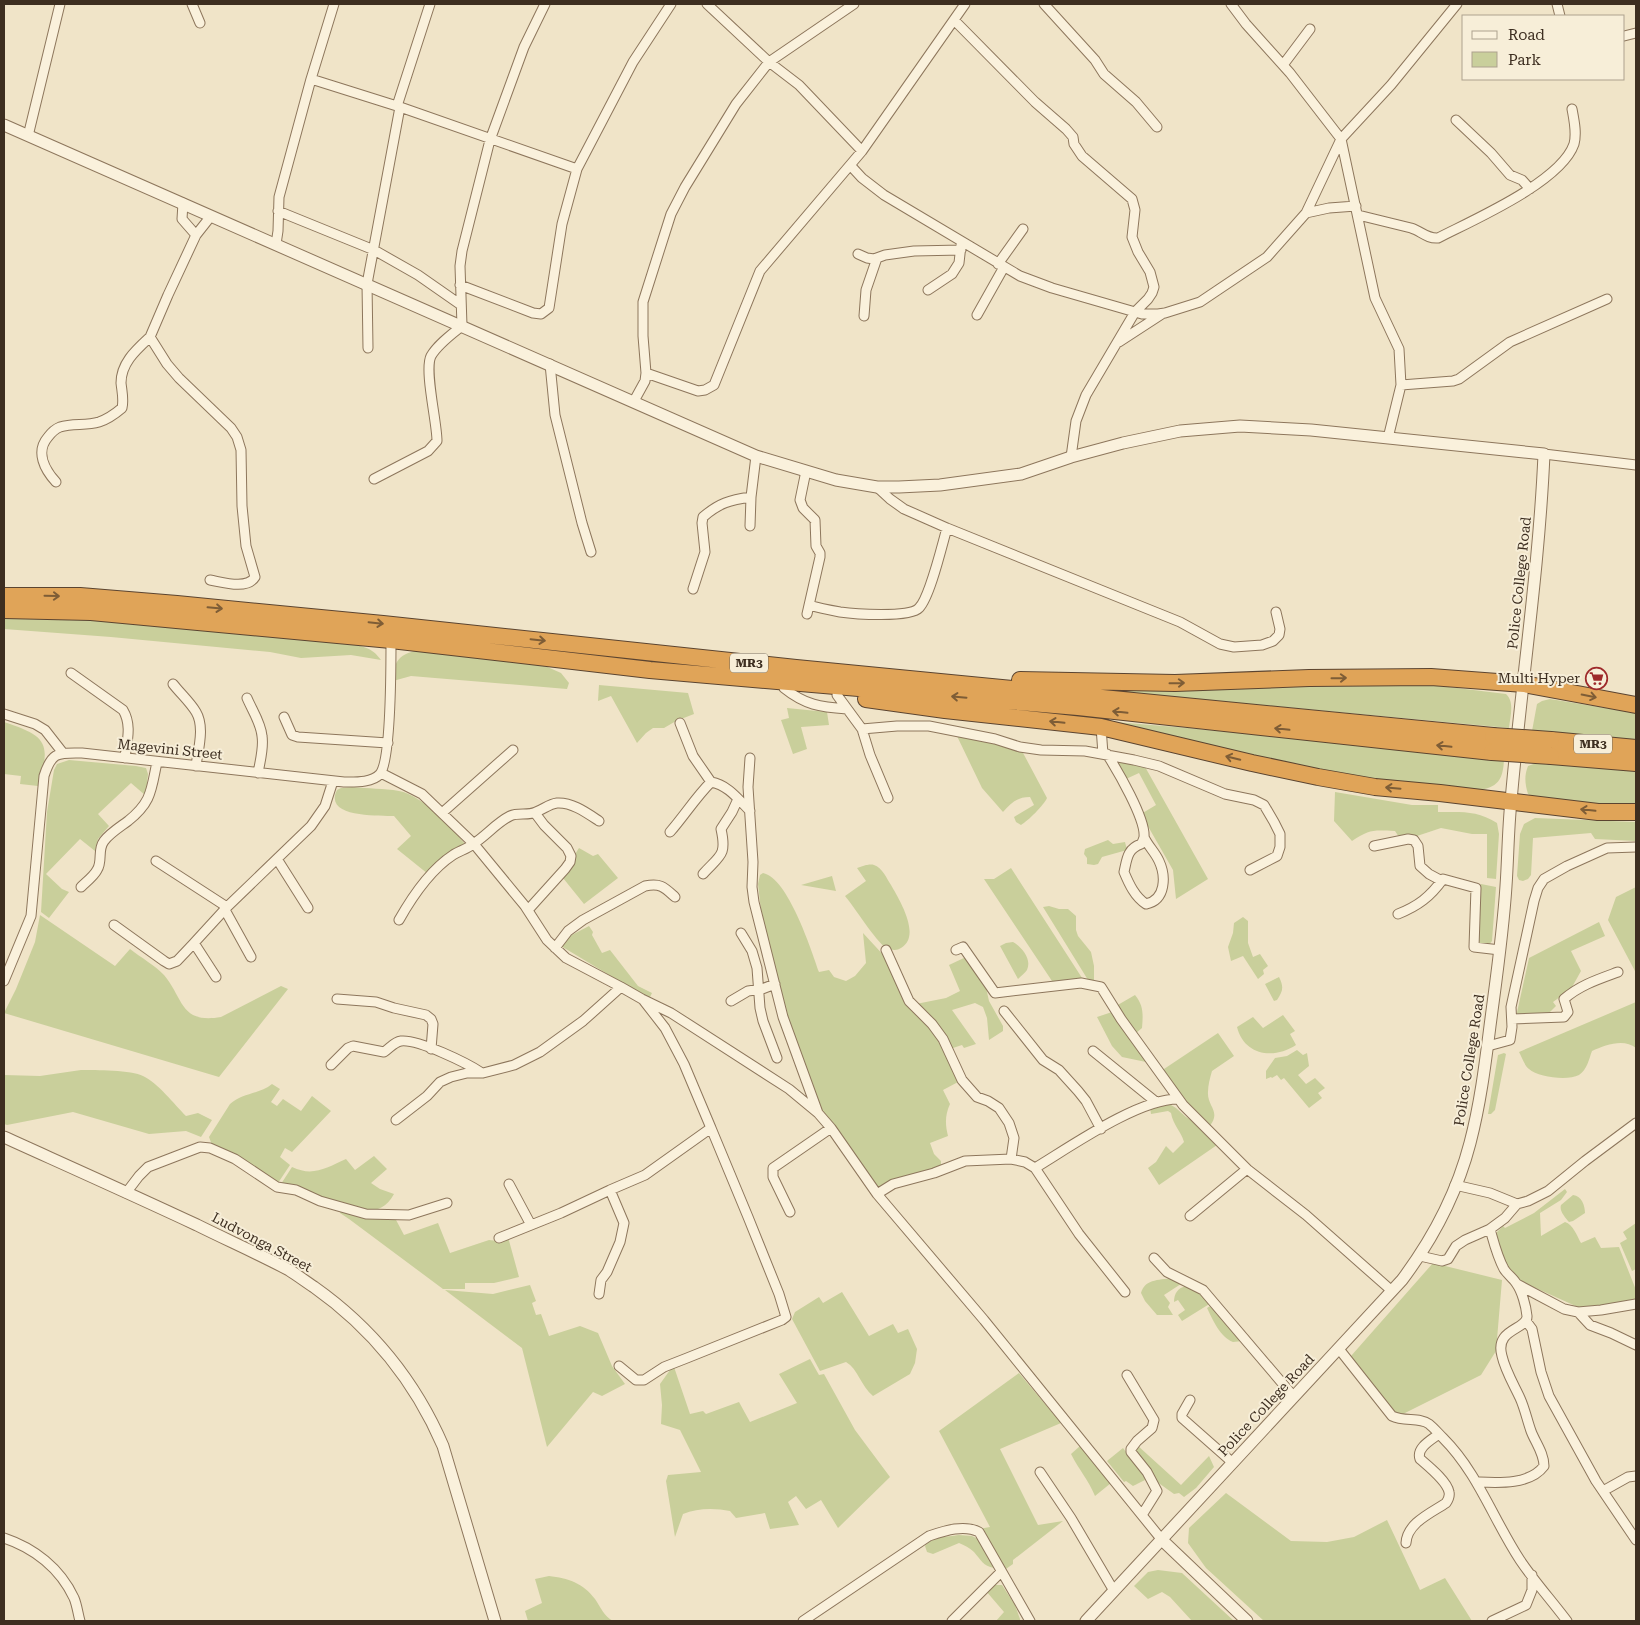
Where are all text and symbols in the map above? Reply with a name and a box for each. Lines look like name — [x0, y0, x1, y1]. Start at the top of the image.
legend — [1462, 15, 1625, 80]
text: Road — [1508, 26, 1545, 44]
text: Park — [1508, 51, 1542, 69]
street label: Police College Road — [1504, 516, 1534, 650]
one-way arrow — [44, 591, 60, 601]
one-way arrow — [206, 603, 222, 613]
one-way arrow — [368, 618, 384, 628]
one-way arrow — [530, 636, 546, 645]
road number: MR3 — [730, 654, 768, 672]
supermarket icon: Multi Hyper — [1584, 666, 1608, 690]
place label: Multi Hyper — [1498, 670, 1580, 686]
one-way arrow — [1330, 673, 1347, 683]
one-way arrow — [1168, 678, 1184, 688]
one-way arrow — [951, 692, 967, 702]
one-way arrow — [1581, 692, 1597, 701]
one-way arrow — [1113, 707, 1129, 717]
one-way arrow — [1049, 717, 1065, 727]
one-way arrow — [1274, 724, 1290, 734]
road number: MR3 — [1574, 734, 1612, 754]
street label: Magevini Street — [117, 736, 223, 762]
one-way arrow — [1436, 741, 1452, 751]
one-way arrow — [1226, 753, 1242, 762]
one-way arrow — [1385, 783, 1401, 793]
one-way arrow — [1580, 805, 1596, 815]
street label: Police College Road — [1451, 993, 1487, 1127]
street label: Ludvonga Street — [209, 1209, 315, 1275]
street label: Police College Road — [1215, 1351, 1317, 1459]

